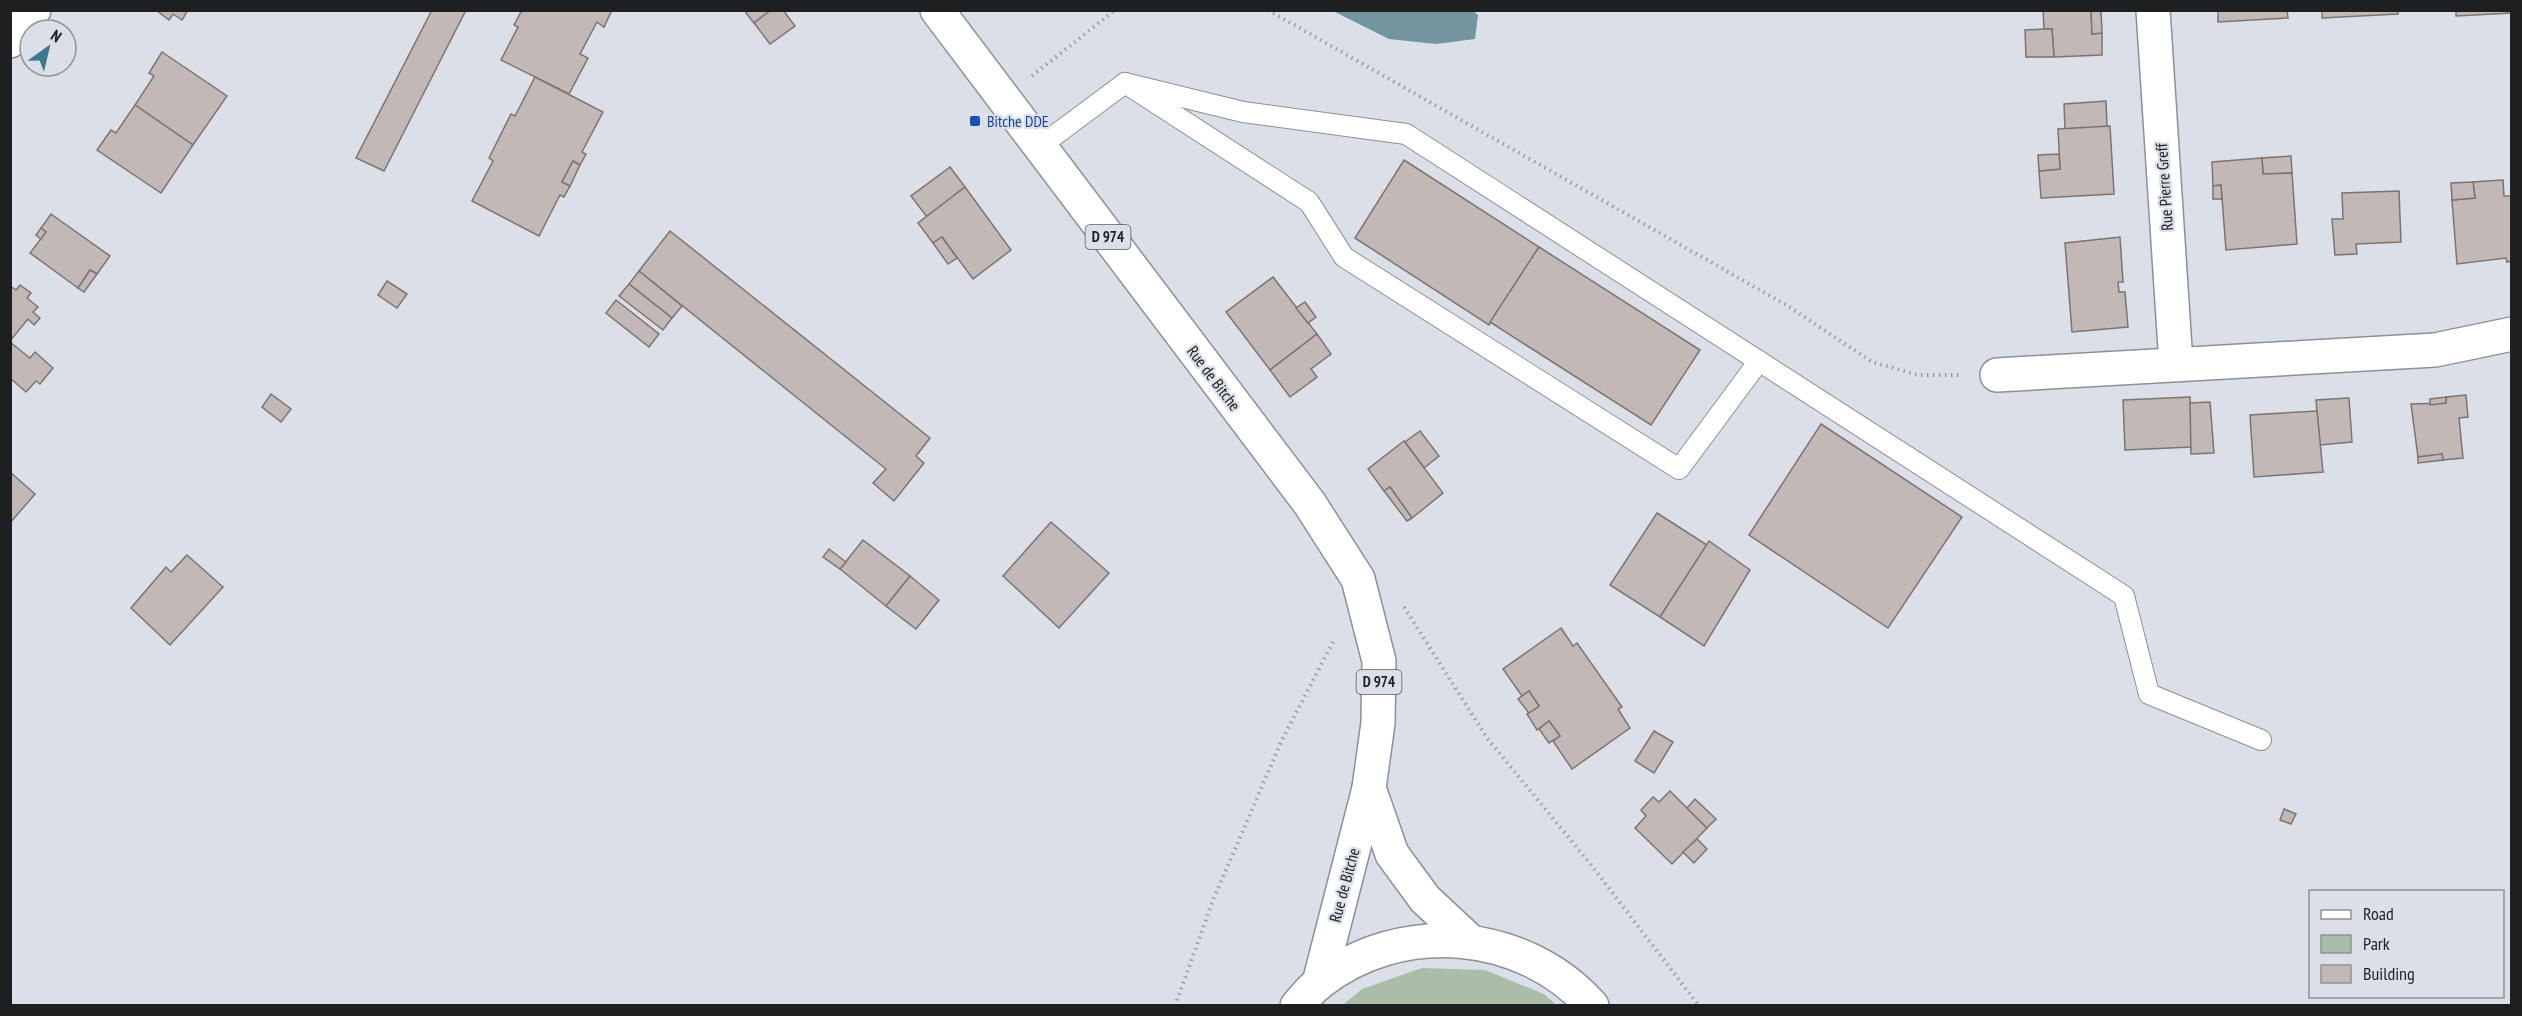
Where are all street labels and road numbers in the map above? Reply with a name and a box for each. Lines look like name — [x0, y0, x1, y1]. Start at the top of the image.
street label: Rue Pierre Greff — [2151, 142, 2177, 231]
road number: D 974 — [1086, 225, 1130, 249]
street label: Rue de Bitche — [1183, 342, 1245, 414]
road number: D 974 — [1356, 670, 1402, 694]
street label: Rue de Bitche — [1324, 846, 1364, 924]

